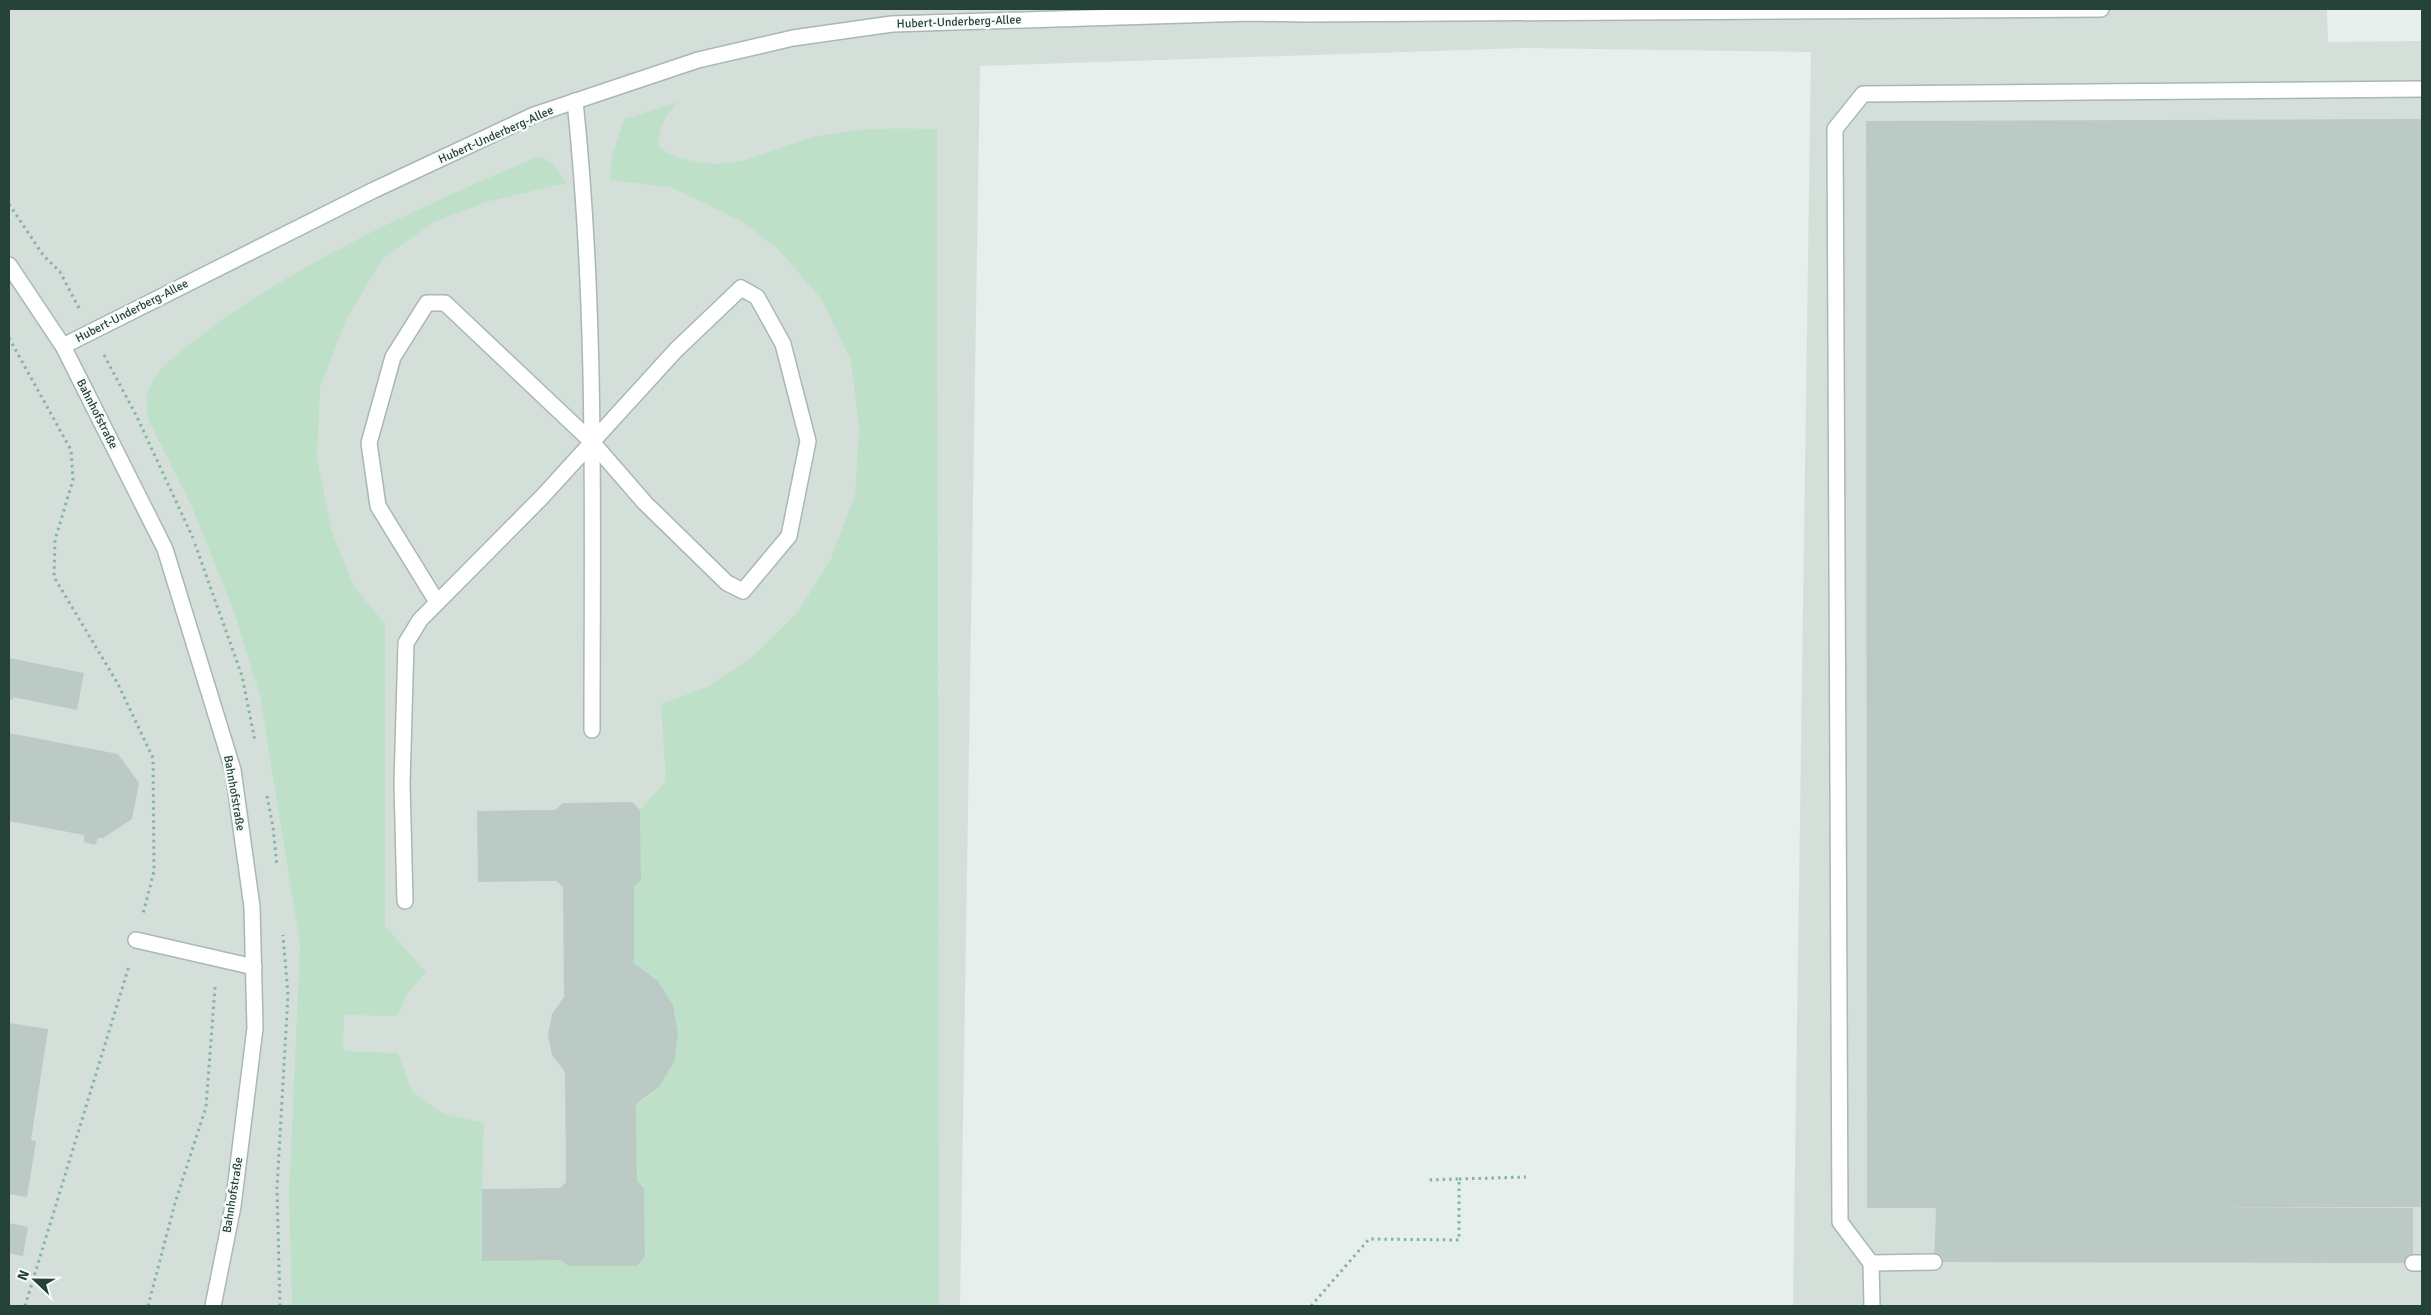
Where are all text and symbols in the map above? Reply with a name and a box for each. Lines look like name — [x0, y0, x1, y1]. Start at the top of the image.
street label: Hubert-Underberg-Allee — [896, 12, 1022, 32]
street label: Hubert-Underberg-Allee — [436, 103, 556, 167]
street label: Hubert-Underberg-Allee — [73, 276, 191, 346]
street label: Bahnhofstraße — [73, 376, 121, 452]
street label: Bahnhofstraße — [220, 754, 248, 832]
street label: Bahnhofstraße — [220, 1156, 246, 1234]
north arrow — [10, 1255, 60, 1305]
text: N — [14, 1268, 33, 1283]

